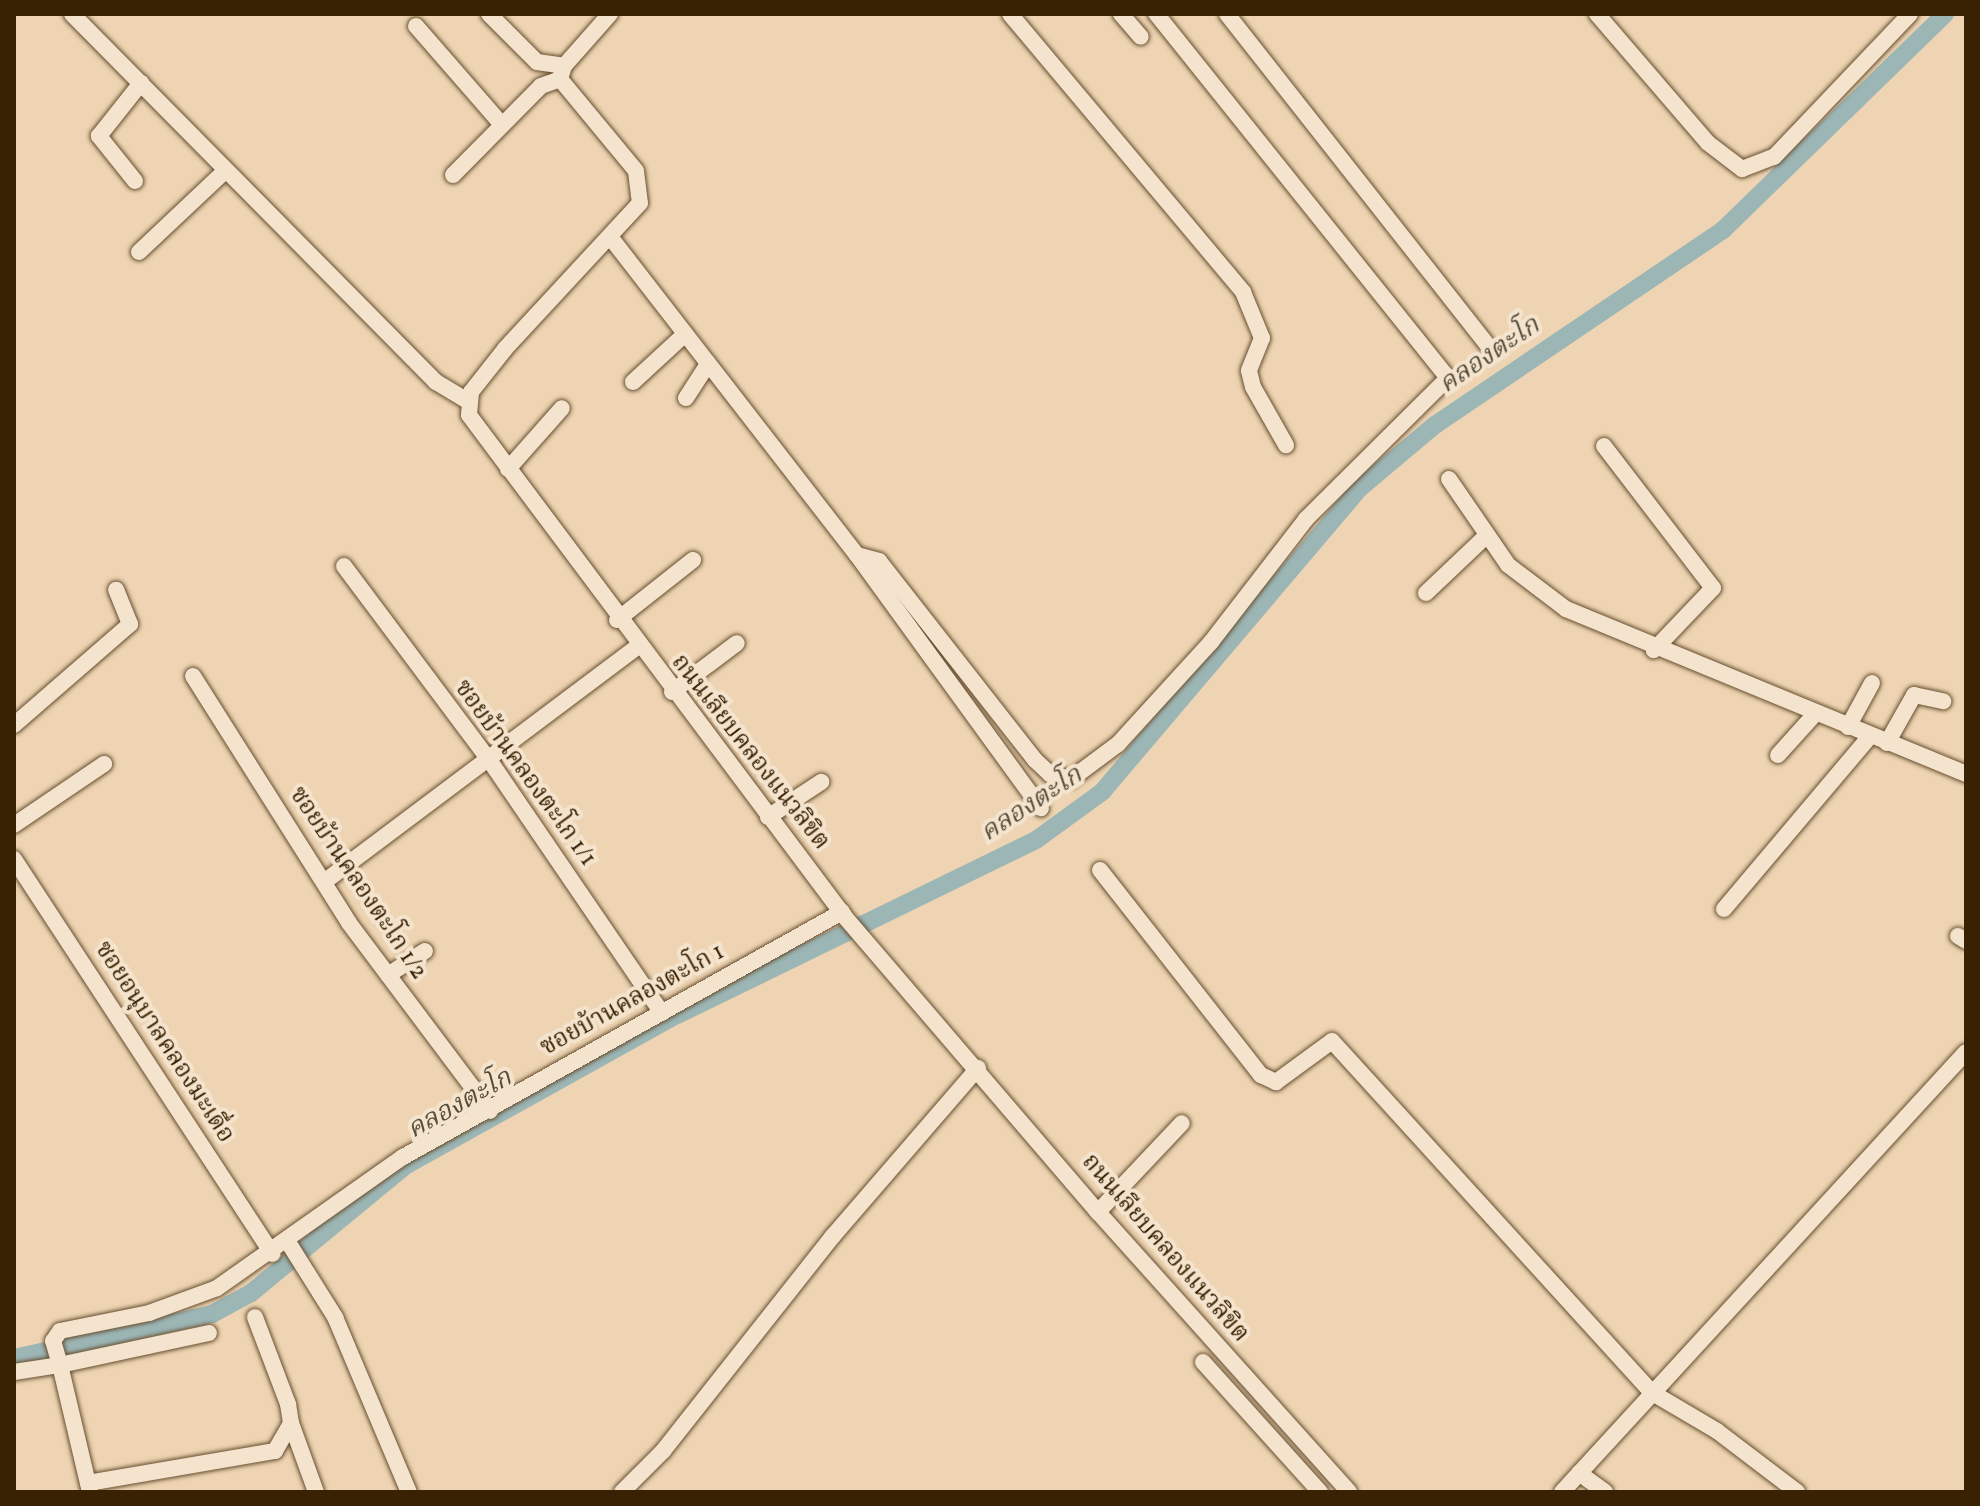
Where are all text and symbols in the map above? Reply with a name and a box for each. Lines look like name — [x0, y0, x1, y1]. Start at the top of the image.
water label: คลองตะโก — [1434, 311, 1546, 401]
street label: ถนนเลียบคลองแนวลิขิต — [664, 650, 834, 856]
street label: ซอยบ้านคลองตะโก 1/1 — [447, 675, 601, 873]
water label: คลองตะโก — [975, 761, 1089, 849]
street label: ซอยบ้านคลองตะโก 1/2 — [282, 782, 432, 986]
street label: ซอยอนุบาลคลองมะเดื่อ — [87, 937, 239, 1149]
street label: ซอยบ้านคลองตะโก 1 — [536, 939, 730, 1063]
water label: คลองตะโก — [402, 1063, 518, 1147]
street label: ถนนเลียบคลองแนวลิขิต — [1074, 1149, 1254, 1349]

